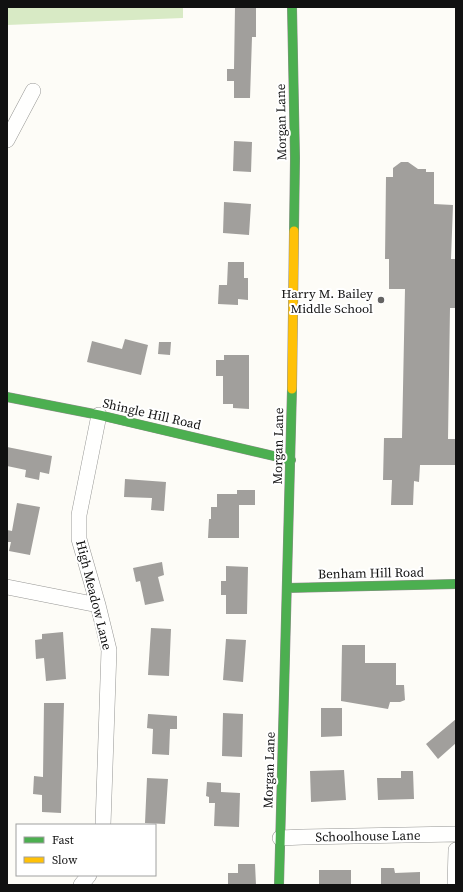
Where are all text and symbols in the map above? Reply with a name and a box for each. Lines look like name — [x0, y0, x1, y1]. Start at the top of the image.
street label: Morgan Lane — [272, 83, 290, 161]
place label: Harry M. Bailey Middle School — [281, 285, 373, 317]
marker: Harry M. Bailey Middle School — [376, 295, 386, 305]
street label: Shingle Hill Road — [101, 394, 204, 434]
street label: Morgan Lane — [269, 407, 287, 485]
street label: High Meadow Lane — [72, 538, 116, 652]
street label: Benham Hill Road — [318, 564, 425, 582]
street label: Morgan Lane — [259, 731, 279, 809]
legend — [16, 824, 156, 876]
street label: Schoolhouse Lane — [315, 827, 421, 845]
text: Fast — [52, 832, 74, 848]
text: Slow — [52, 852, 78, 868]

